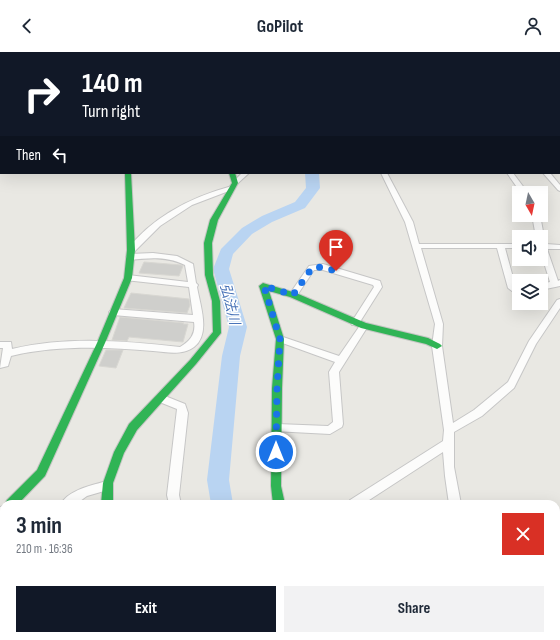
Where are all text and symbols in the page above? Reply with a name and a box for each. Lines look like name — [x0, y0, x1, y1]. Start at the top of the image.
icon: back — [16, 15, 38, 37]
icon: person — [522, 15, 544, 37]
text: GoPilot — [257, 16, 303, 37]
text: 140 m — [82, 67, 143, 100]
icon: right — [16, 68, 68, 120]
text: Turn right — [82, 101, 140, 122]
icon: left — [49, 144, 71, 166]
text: Then — [16, 146, 41, 165]
north arrow — [512, 186, 548, 222]
map controls — [512, 186, 548, 310]
pin — [319, 230, 353, 271]
button: sound — [512, 230, 548, 266]
icon: arrive — [325, 236, 347, 258]
button: layers — [512, 274, 548, 310]
water label: 弘法川 — [217, 282, 244, 328]
position arrow — [255, 431, 297, 473]
text: 3 min — [16, 511, 62, 540]
button: close — [502, 513, 544, 555]
text: 210 m · 16:36 — [16, 541, 73, 557]
button: Exit — [16, 586, 276, 632]
button: Share — [284, 586, 544, 632]

